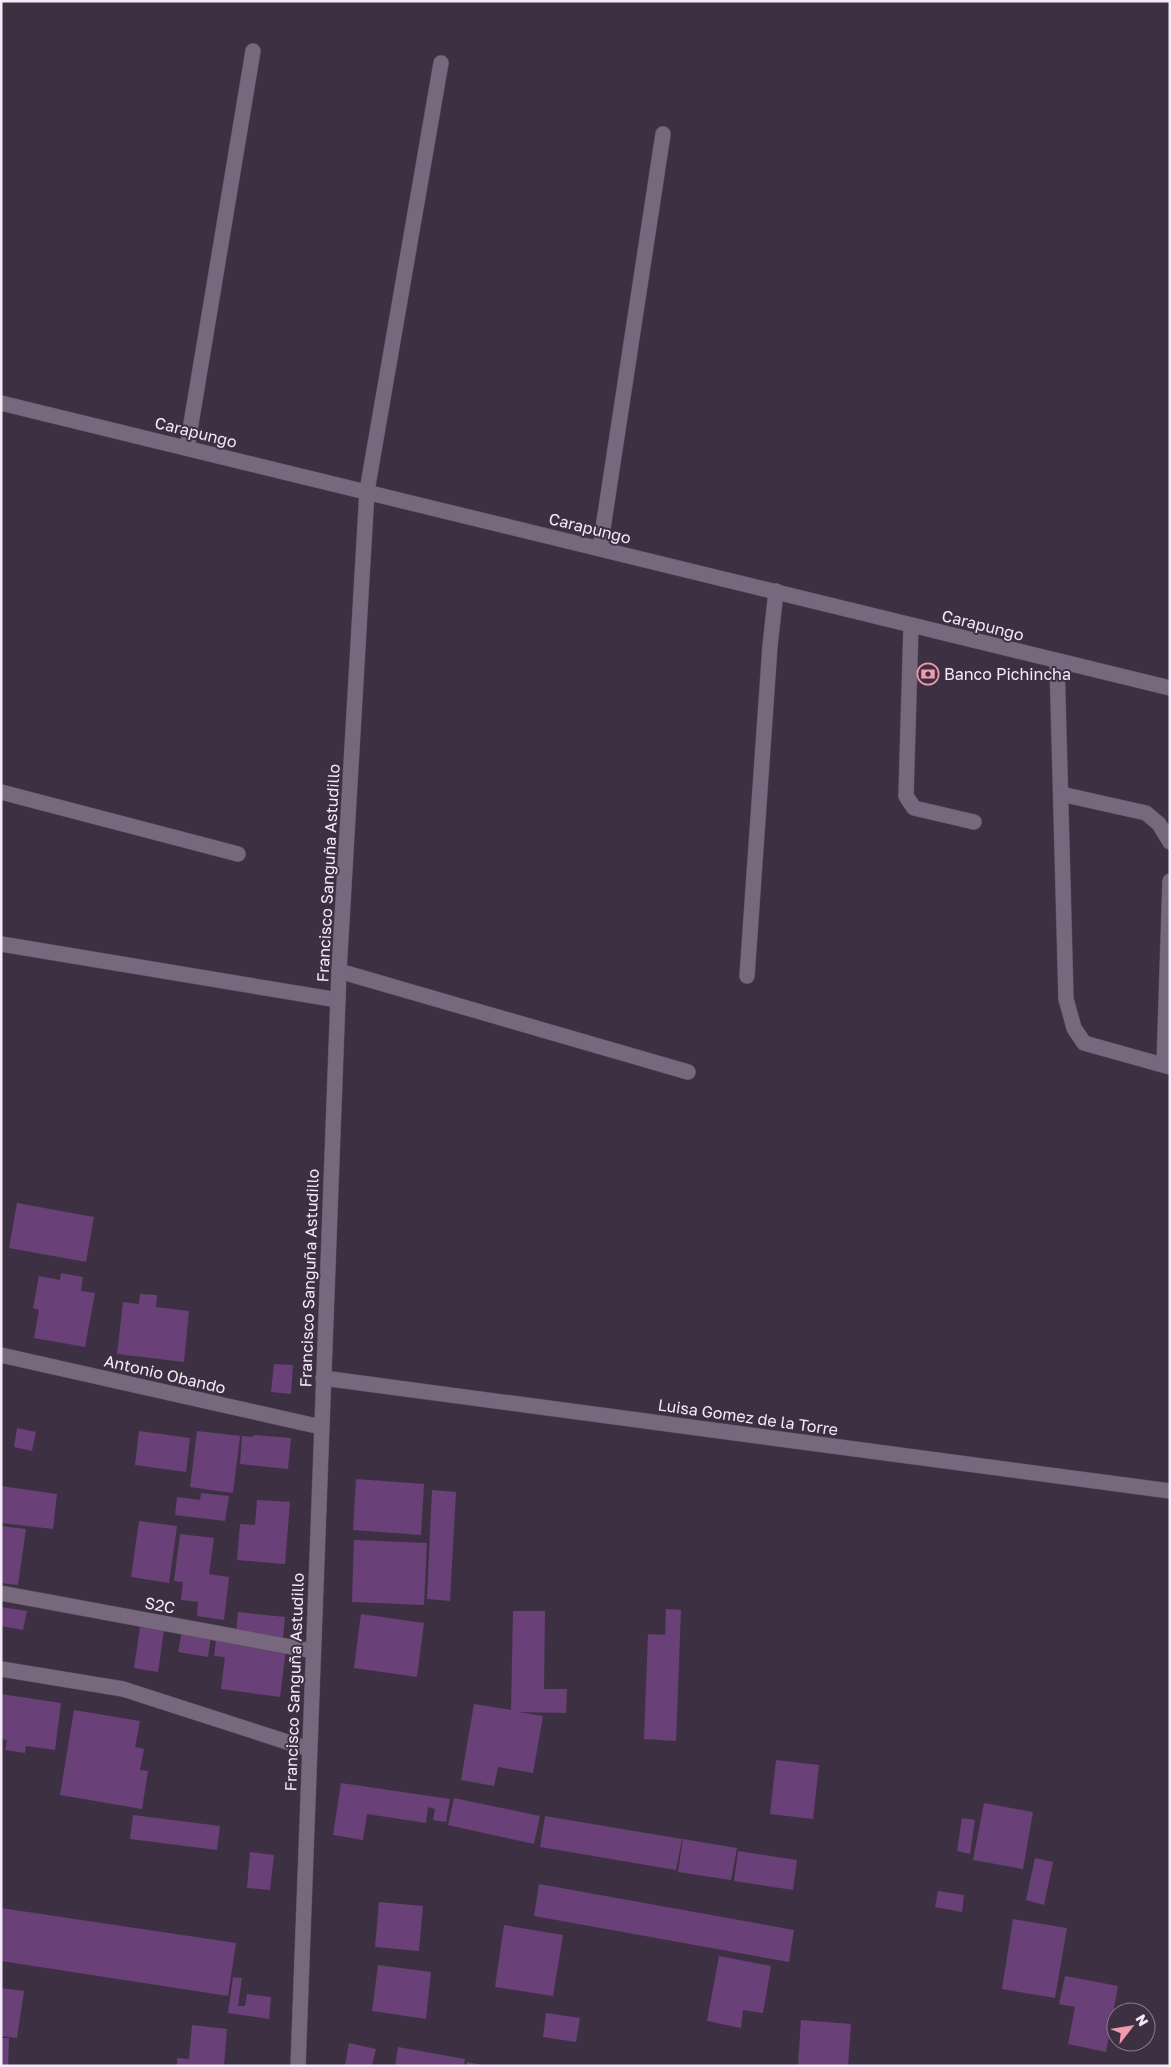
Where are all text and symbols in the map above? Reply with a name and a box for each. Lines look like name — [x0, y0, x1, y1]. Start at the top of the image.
street label: Carapungo — [153, 412, 239, 452]
street label: Carapungo — [547, 508, 633, 548]
street label: Carapungo — [940, 605, 1026, 645]
bank icon: Banco Pichincha — [916, 662, 940, 686]
place label: Banco Pichincha — [944, 664, 1071, 684]
street label: Francisco Sanguña Astudillo — [312, 763, 344, 983]
street label: Francisco Sanguña Astudillo — [295, 1168, 323, 1388]
street label: Antonio Obando — [102, 1350, 228, 1398]
street label: Luisa Gomez de la Torre — [657, 1394, 839, 1440]
street label: Francisco Sanguña Astudillo — [280, 1572, 308, 1792]
street label: S2C — [143, 1592, 177, 1618]
north arrow — [1106, 2002, 1156, 2052]
text: N — [1133, 2011, 1153, 2029]

